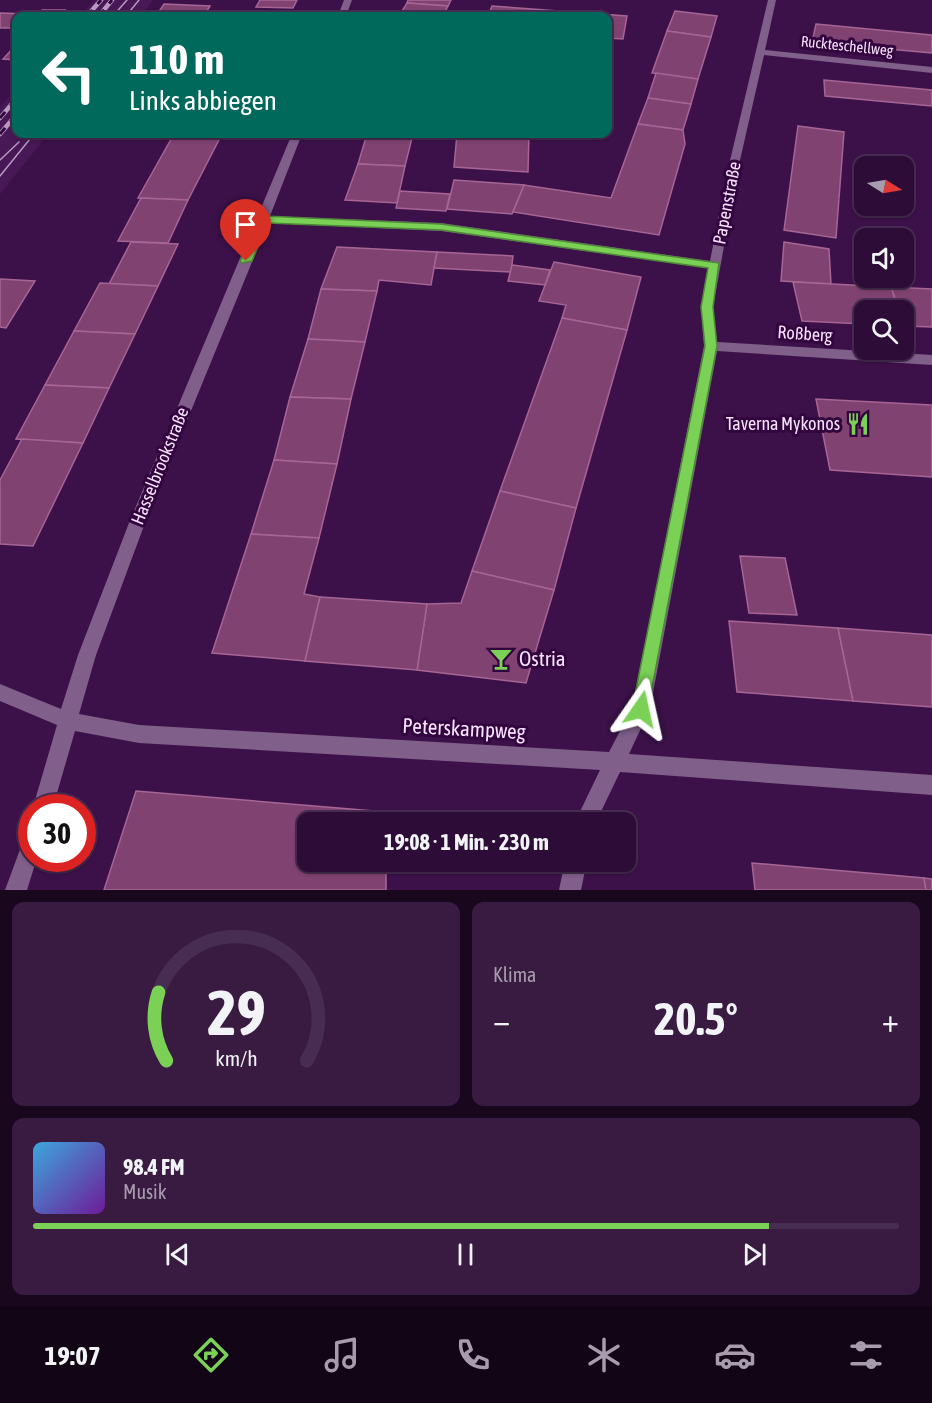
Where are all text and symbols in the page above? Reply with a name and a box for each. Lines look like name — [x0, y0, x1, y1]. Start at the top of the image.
street label: Ruckteschellweg — [800, 32, 895, 59]
text: 110 m — [129, 35, 224, 83]
icon: left — [30, 36, 108, 114]
text: Links abbiegen — [129, 85, 277, 116]
north arrow — [854, 156, 914, 216]
map controls — [854, 156, 914, 360]
street label: Papenstraße — [708, 160, 745, 246]
pin — [220, 199, 271, 261]
icon: arrive — [229, 208, 262, 241]
button: sound — [854, 228, 914, 288]
button: search — [854, 300, 914, 360]
street label: Roßberg — [777, 321, 834, 346]
street label: Hasselbrookstraße — [126, 404, 193, 528]
restaurant icon: Taverna Mykonos — [845, 411, 871, 437]
place label: Taverna Mykonos — [726, 413, 840, 434]
bar icon: Ostria — [488, 646, 514, 672]
place label: Ostria — [519, 646, 566, 670]
position arrow — [609, 677, 673, 741]
street label: Peterskampweg — [402, 713, 526, 743]
speed limit sign: 30 — [18, 794, 96, 872]
text: 19:08 · 1 Min. · 230 m — [384, 829, 549, 855]
text: Klima — [493, 963, 536, 986]
text: 29 — [207, 977, 265, 1048]
text: 20.5° — [654, 993, 738, 1045]
text: − — [493, 1001, 510, 1039]
text: + — [882, 1001, 899, 1039]
text: km/h — [215, 1046, 257, 1071]
text: 98.4 FM — [123, 1154, 185, 1180]
text: Musik — [123, 1180, 167, 1203]
icon: previous — [161, 1238, 194, 1271]
icon: pause — [449, 1238, 482, 1271]
icon: next — [738, 1238, 771, 1271]
icon: directions — [190, 1334, 232, 1376]
icon: music — [321, 1334, 363, 1376]
icon: phone — [452, 1334, 494, 1376]
icon: climate — [583, 1334, 625, 1376]
icon: car — [714, 1334, 756, 1376]
icon: filters — [845, 1334, 887, 1376]
text: 19:07 — [45, 1340, 101, 1371]

